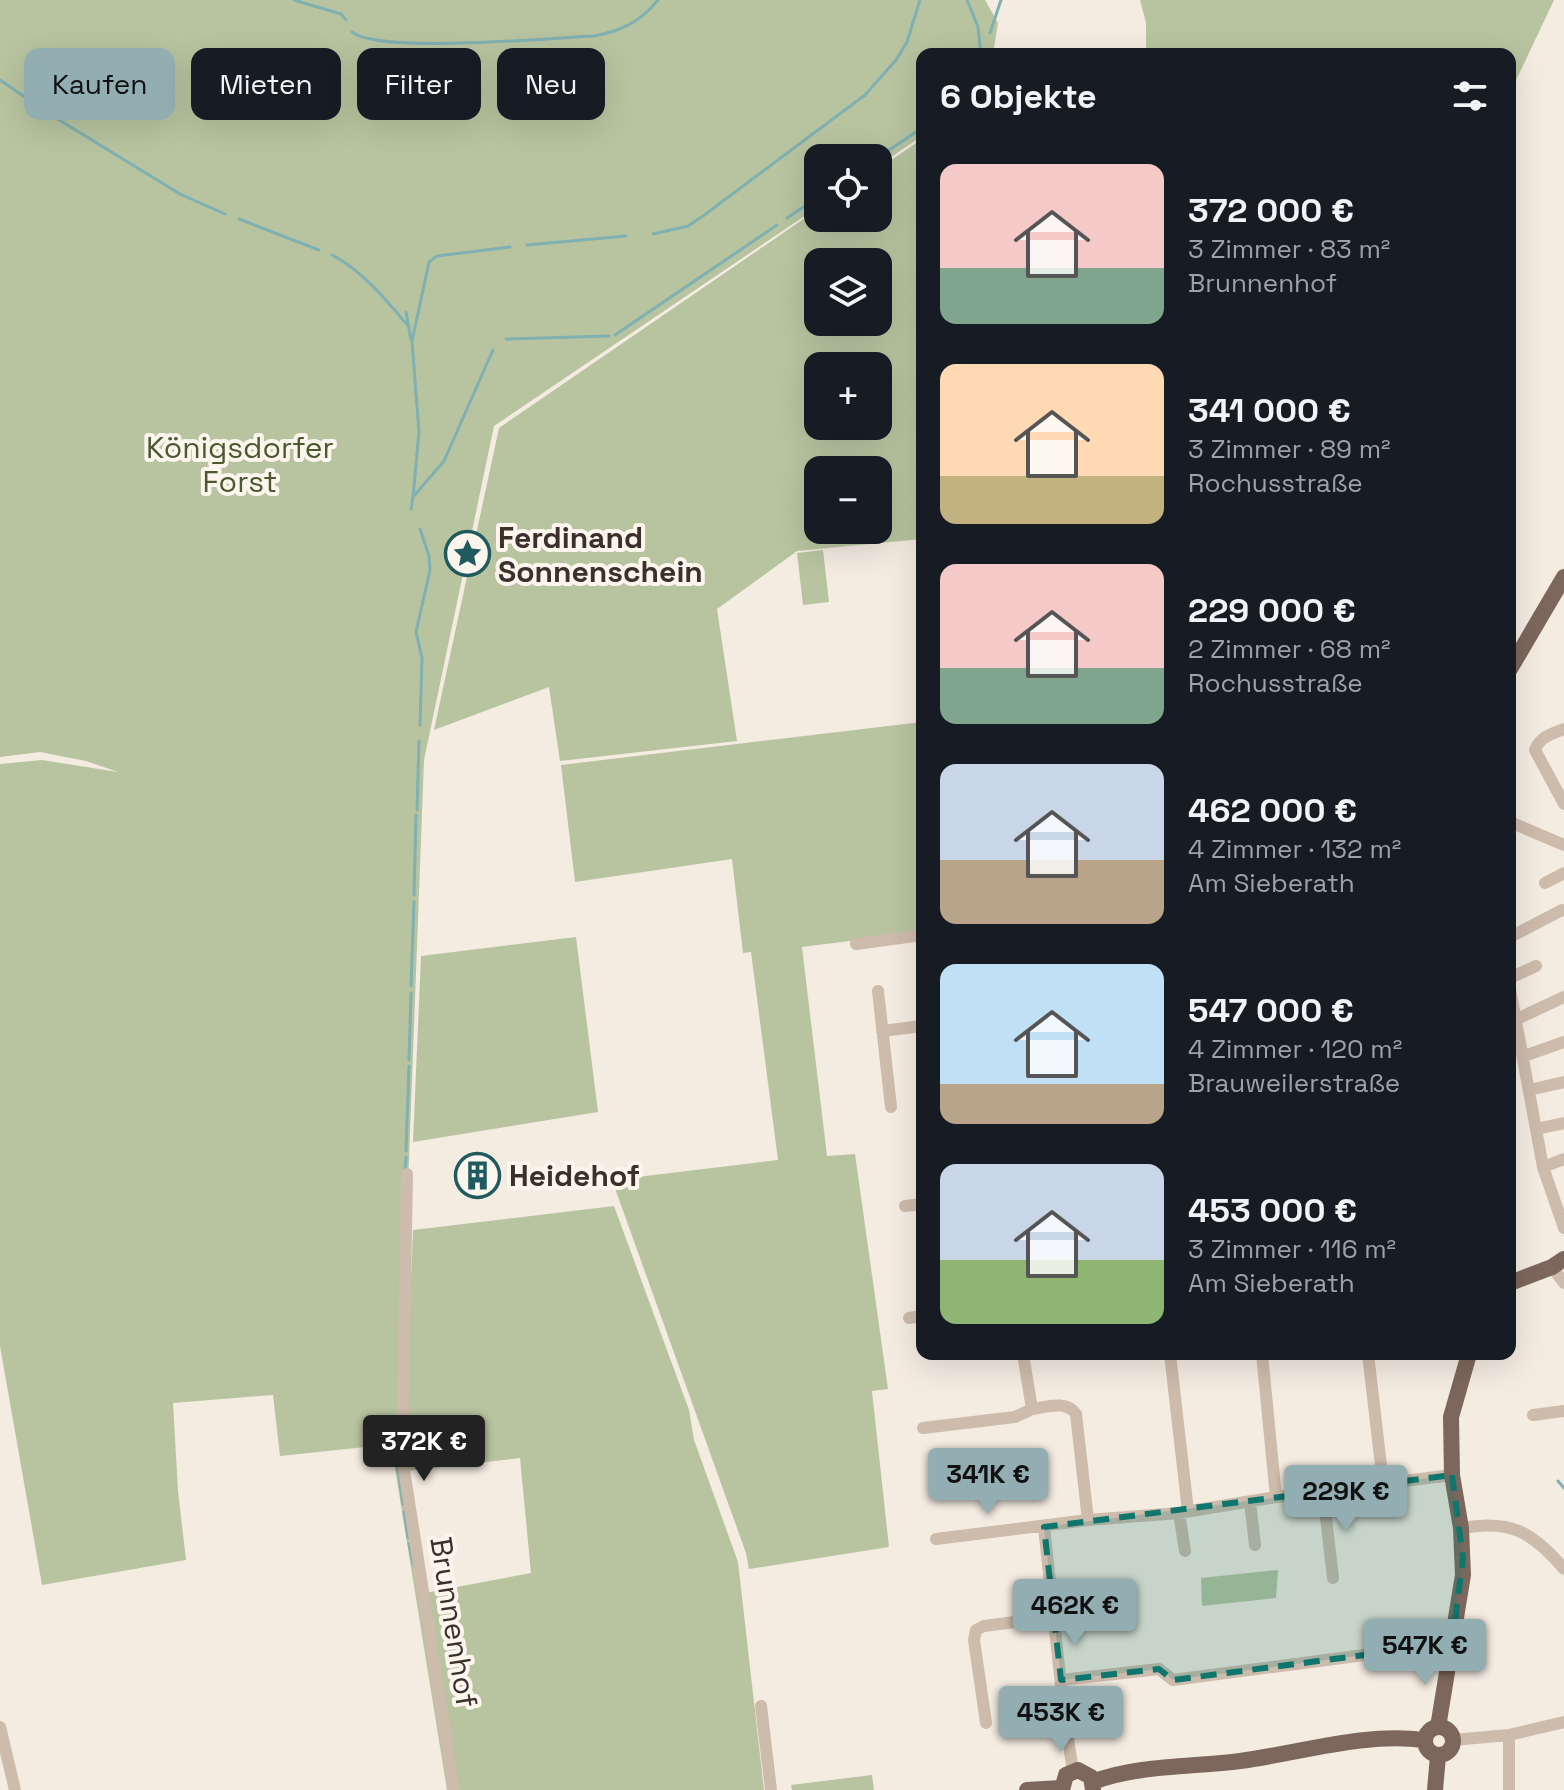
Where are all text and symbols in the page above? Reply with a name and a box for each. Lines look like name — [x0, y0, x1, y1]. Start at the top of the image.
chip: Kaufen — [24, 48, 175, 120]
chip: Mieten — [191, 48, 341, 120]
chip: Filter — [357, 48, 481, 120]
chip: Neu — [497, 48, 605, 120]
icon: filters — [1448, 74, 1492, 118]
text: 6 Objekte — [940, 75, 1097, 118]
map controls — [804, 144, 892, 544]
button: locate — [804, 144, 892, 232]
text: 372 000 € — [1188, 189, 1354, 232]
icon: home — [1004, 196, 1100, 292]
text: 3 Zimmer · 83 m² — [1188, 232, 1390, 266]
button: layers — [804, 248, 892, 336]
text: Brunnenhof — [1188, 266, 1337, 300]
button: + — [804, 352, 892, 440]
text: 341 000 € — [1188, 389, 1351, 432]
icon: home — [1004, 396, 1100, 492]
park label: Königsdorfer Forst — [146, 428, 334, 501]
text: 3 Zimmer · 89 m² — [1188, 432, 1391, 466]
button: − — [804, 456, 892, 544]
text: Rochusstraße — [1188, 466, 1363, 500]
place label: Ferdinand Sonnenschein — [498, 518, 703, 591]
place icon: Ferdinand Sonnenschein — [443, 530, 491, 578]
text: 229 000 € — [1188, 589, 1356, 632]
icon: home — [1004, 596, 1100, 692]
text: 2 Zimmer · 68 m² — [1188, 632, 1391, 666]
text: Rochusstraße — [1188, 666, 1363, 700]
text: 462 000 € — [1188, 789, 1357, 832]
icon: home — [1004, 796, 1100, 892]
text: 4 Zimmer · 132 m² — [1188, 832, 1401, 866]
text: Am Sieberath — [1188, 866, 1355, 900]
text: 547 000 € — [1188, 989, 1354, 1032]
icon: home — [1004, 996, 1100, 1092]
text: 4 Zimmer · 120 m² — [1188, 1032, 1402, 1066]
text: Brauweilerstraße — [1188, 1066, 1400, 1100]
building icon: Heidehof — [454, 1151, 502, 1199]
place label: Heidehof — [509, 1156, 640, 1195]
text: 453 000 € — [1188, 1189, 1357, 1232]
icon: home — [1004, 1196, 1100, 1292]
text: 3 Zimmer · 116 m² — [1188, 1232, 1396, 1266]
text: Am Sieberath — [1188, 1266, 1355, 1300]
pin: 372K € — [359, 1415, 489, 1483]
text: 372K € — [381, 1424, 467, 1458]
pin: 341K € — [923, 1448, 1053, 1516]
text: 341K € — [946, 1457, 1030, 1491]
pin: 229K € — [1281, 1465, 1411, 1533]
text: 229K € — [1302, 1474, 1390, 1508]
street label: Brunnenhof — [421, 1534, 487, 1710]
pin: 462K € — [1010, 1579, 1140, 1647]
text: 462K € — [1031, 1588, 1119, 1622]
pin: 547K € — [1360, 1619, 1490, 1687]
text: 547K € — [1382, 1628, 1468, 1662]
pin: 453K € — [996, 1686, 1126, 1754]
text: 453K € — [1017, 1695, 1105, 1729]

